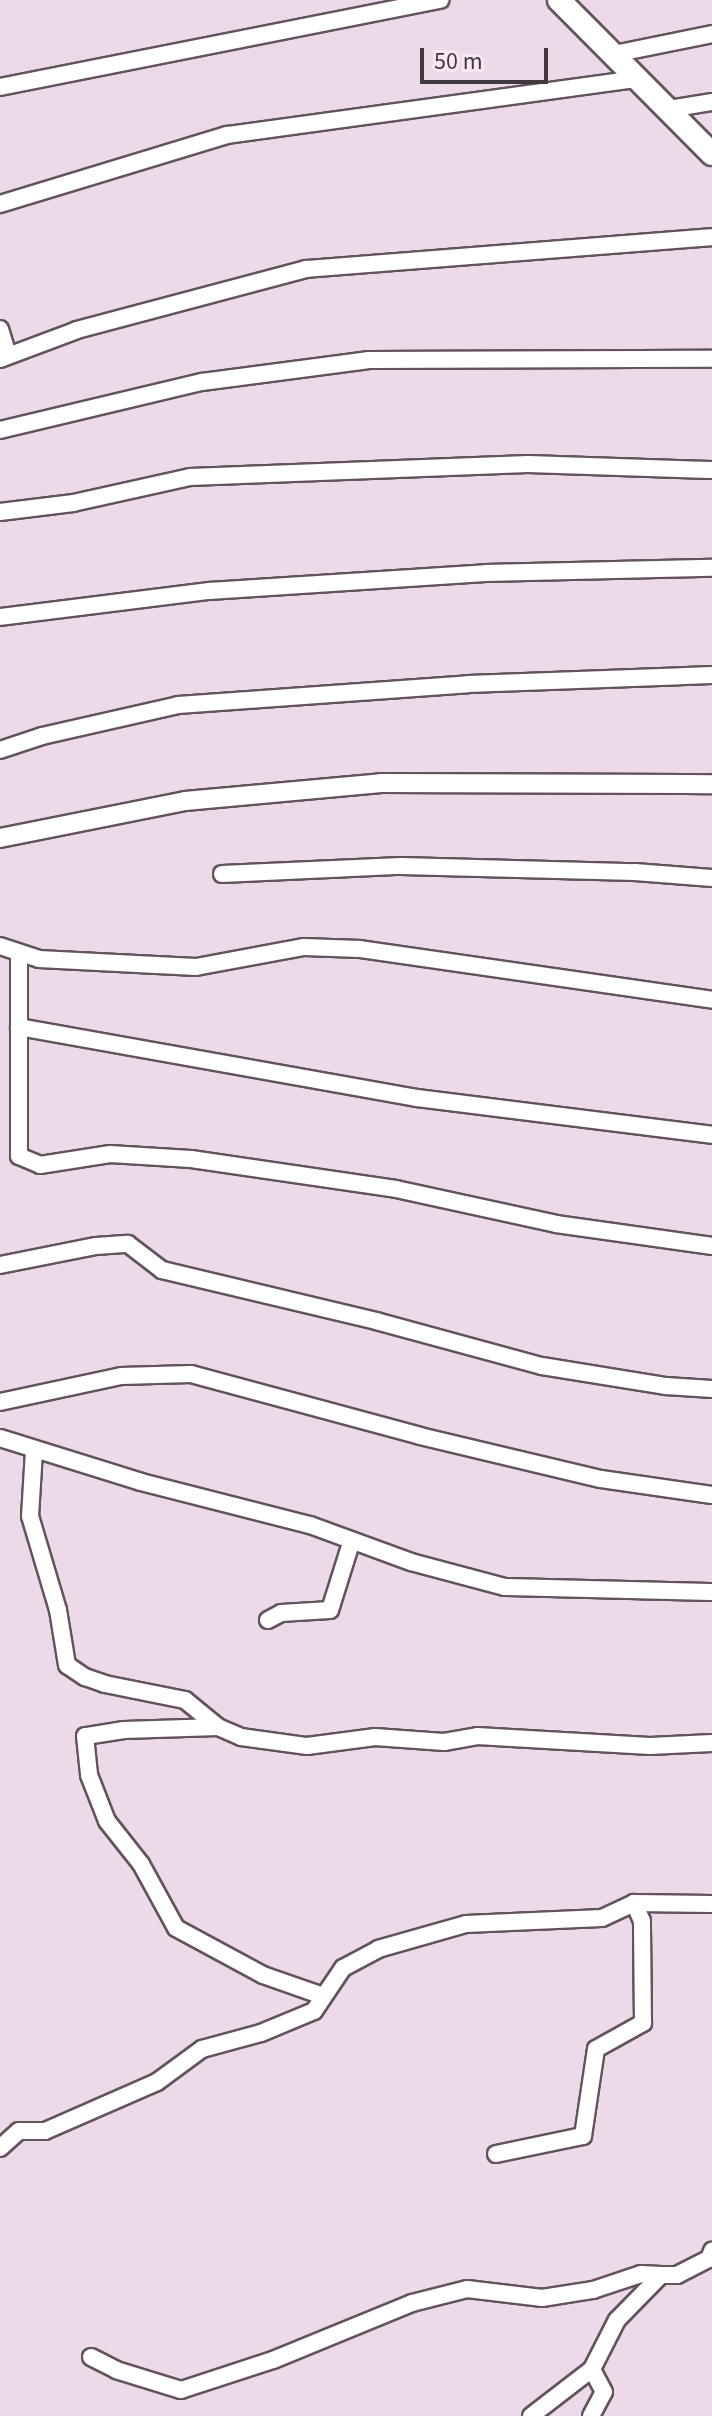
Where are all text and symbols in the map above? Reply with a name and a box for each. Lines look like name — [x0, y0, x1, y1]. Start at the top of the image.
scale bar — [424, 32, 552, 82]
text: 50 m — [434, 44, 483, 79]

